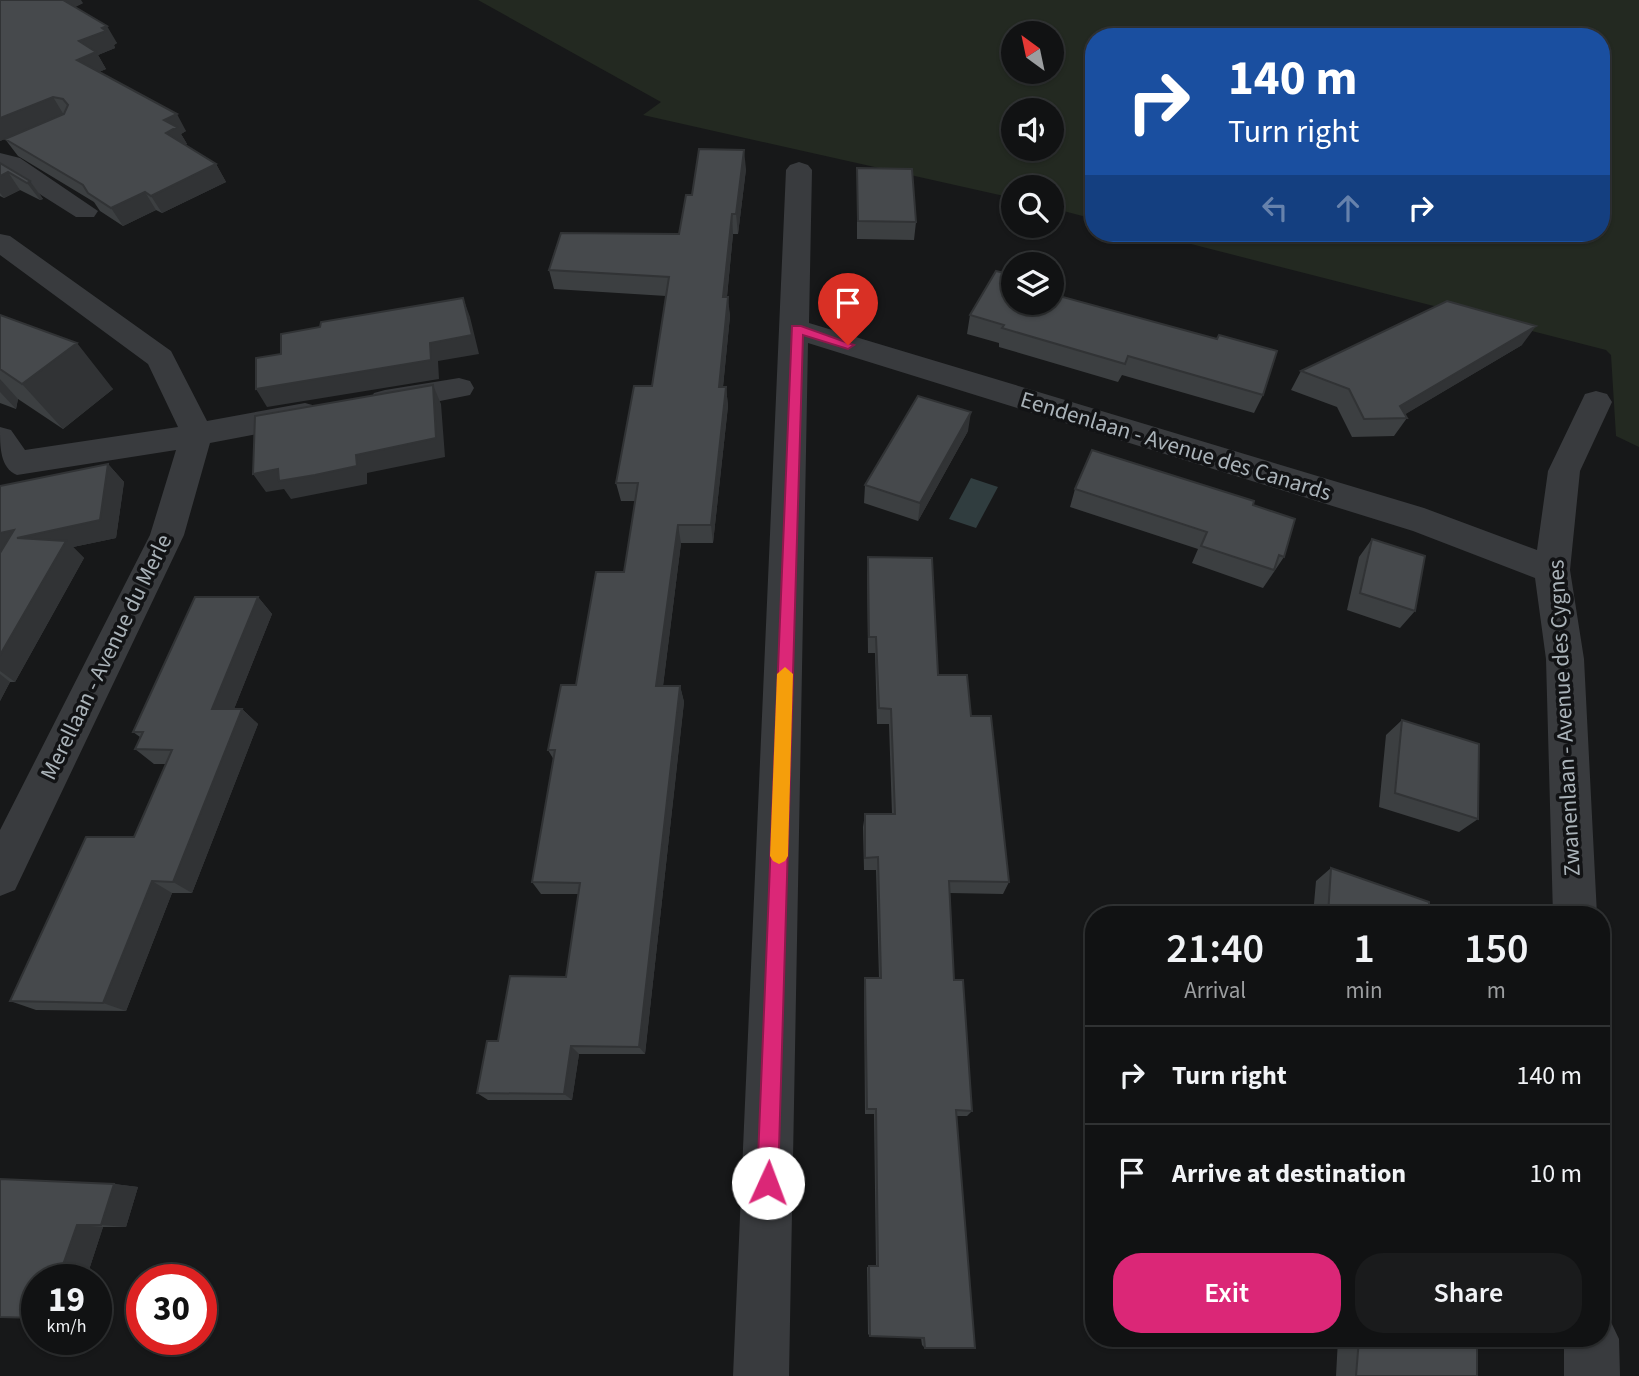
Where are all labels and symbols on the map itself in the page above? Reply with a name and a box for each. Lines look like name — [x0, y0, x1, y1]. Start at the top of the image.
north arrow — [1001, 21, 1064, 84]
pin — [818, 273, 878, 345]
street label: Eendenlaan - Avenue des Canards — [1016, 383, 1336, 509]
street label: Merellaan - Avenue du Merle — [32, 528, 180, 786]
street label: Zwanenlaan - Avenue des Cygnes — [1539, 559, 1589, 877]
position arrow — [731, 1146, 805, 1220]
speed limit sign: 30 — [126, 1264, 217, 1355]

